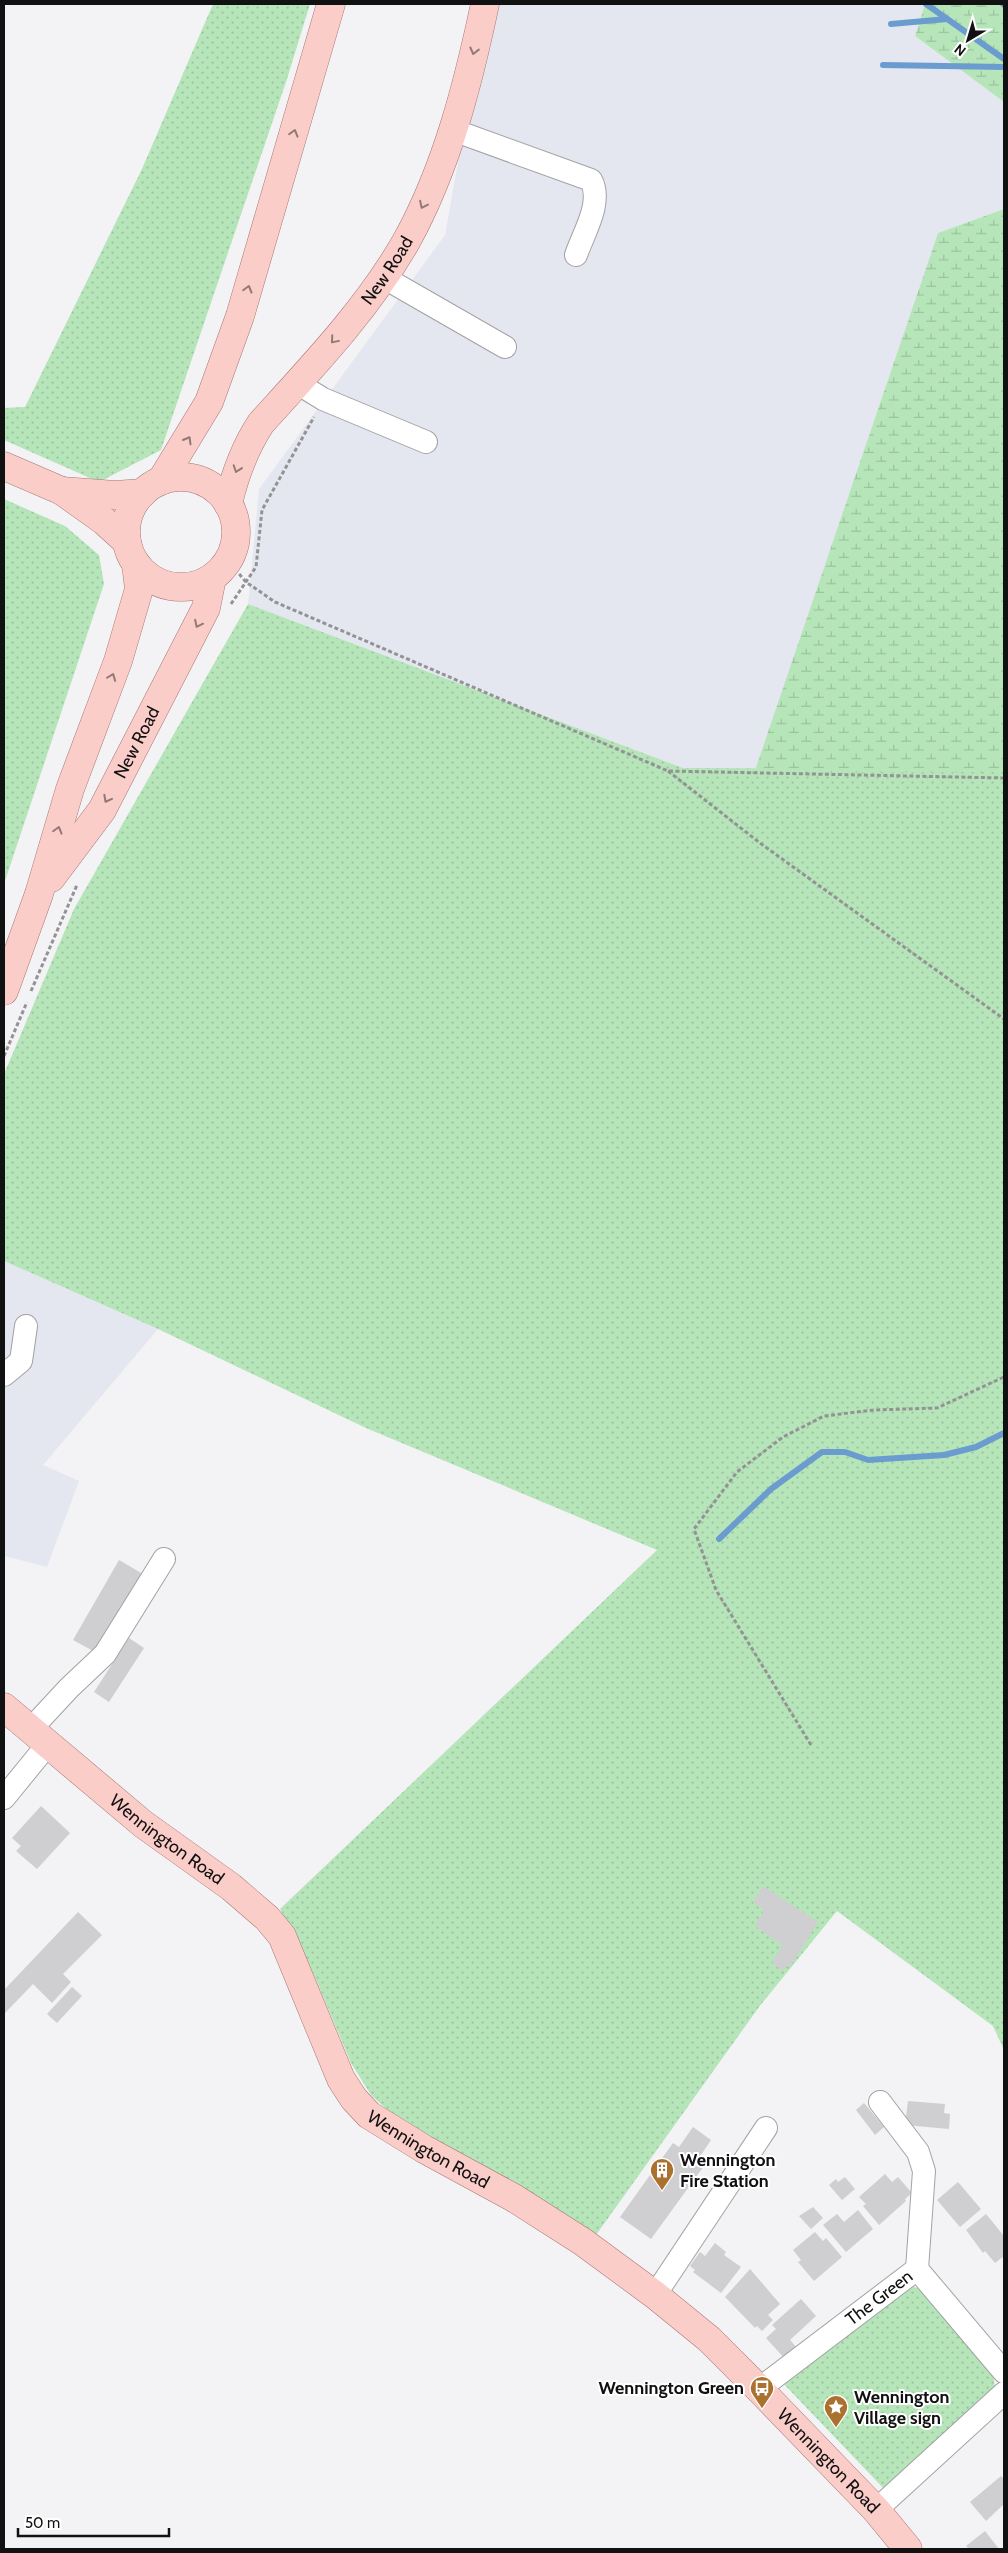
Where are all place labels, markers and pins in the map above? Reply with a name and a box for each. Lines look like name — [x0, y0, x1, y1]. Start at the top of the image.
place label: Wennington Fire Station — [680, 2149, 775, 2192]
building icon: Wennington Fire Station — [649, 2157, 675, 2191]
bus stop icon: Wennington Green — [749, 2375, 775, 2409]
place label: Wennington Green — [598, 2377, 744, 2399]
place label: Wennington Village sign — [854, 2386, 949, 2429]
place icon: Wennington Village sign — [823, 2394, 849, 2428]

